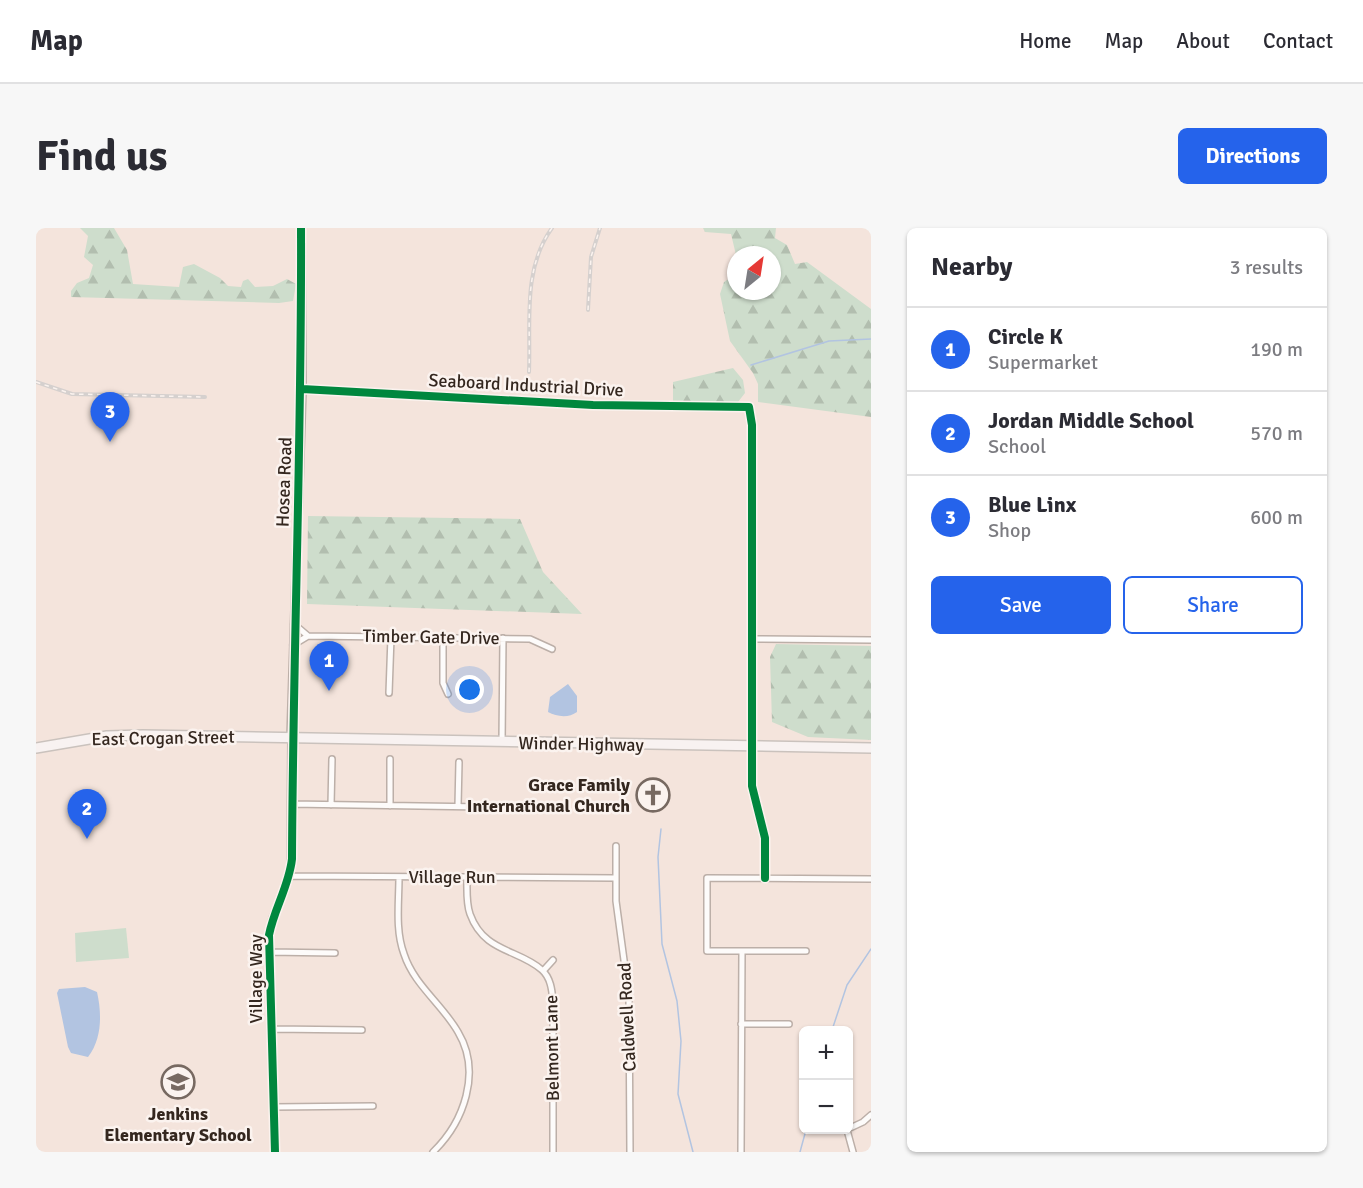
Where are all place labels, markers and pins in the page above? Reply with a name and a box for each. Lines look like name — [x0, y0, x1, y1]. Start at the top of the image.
pin: 3 — [90, 392, 130, 442]
pin: 1 — [310, 642, 348, 691]
place label: Grace Family International Church — [467, 774, 630, 817]
church icon: Grace Family International Church — [635, 777, 671, 813]
pin: 2 — [68, 790, 106, 839]
school or university icon: Jenkins Elementary School — [160, 1064, 196, 1100]
place label: Jenkins Elementary School — [104, 1103, 252, 1146]

